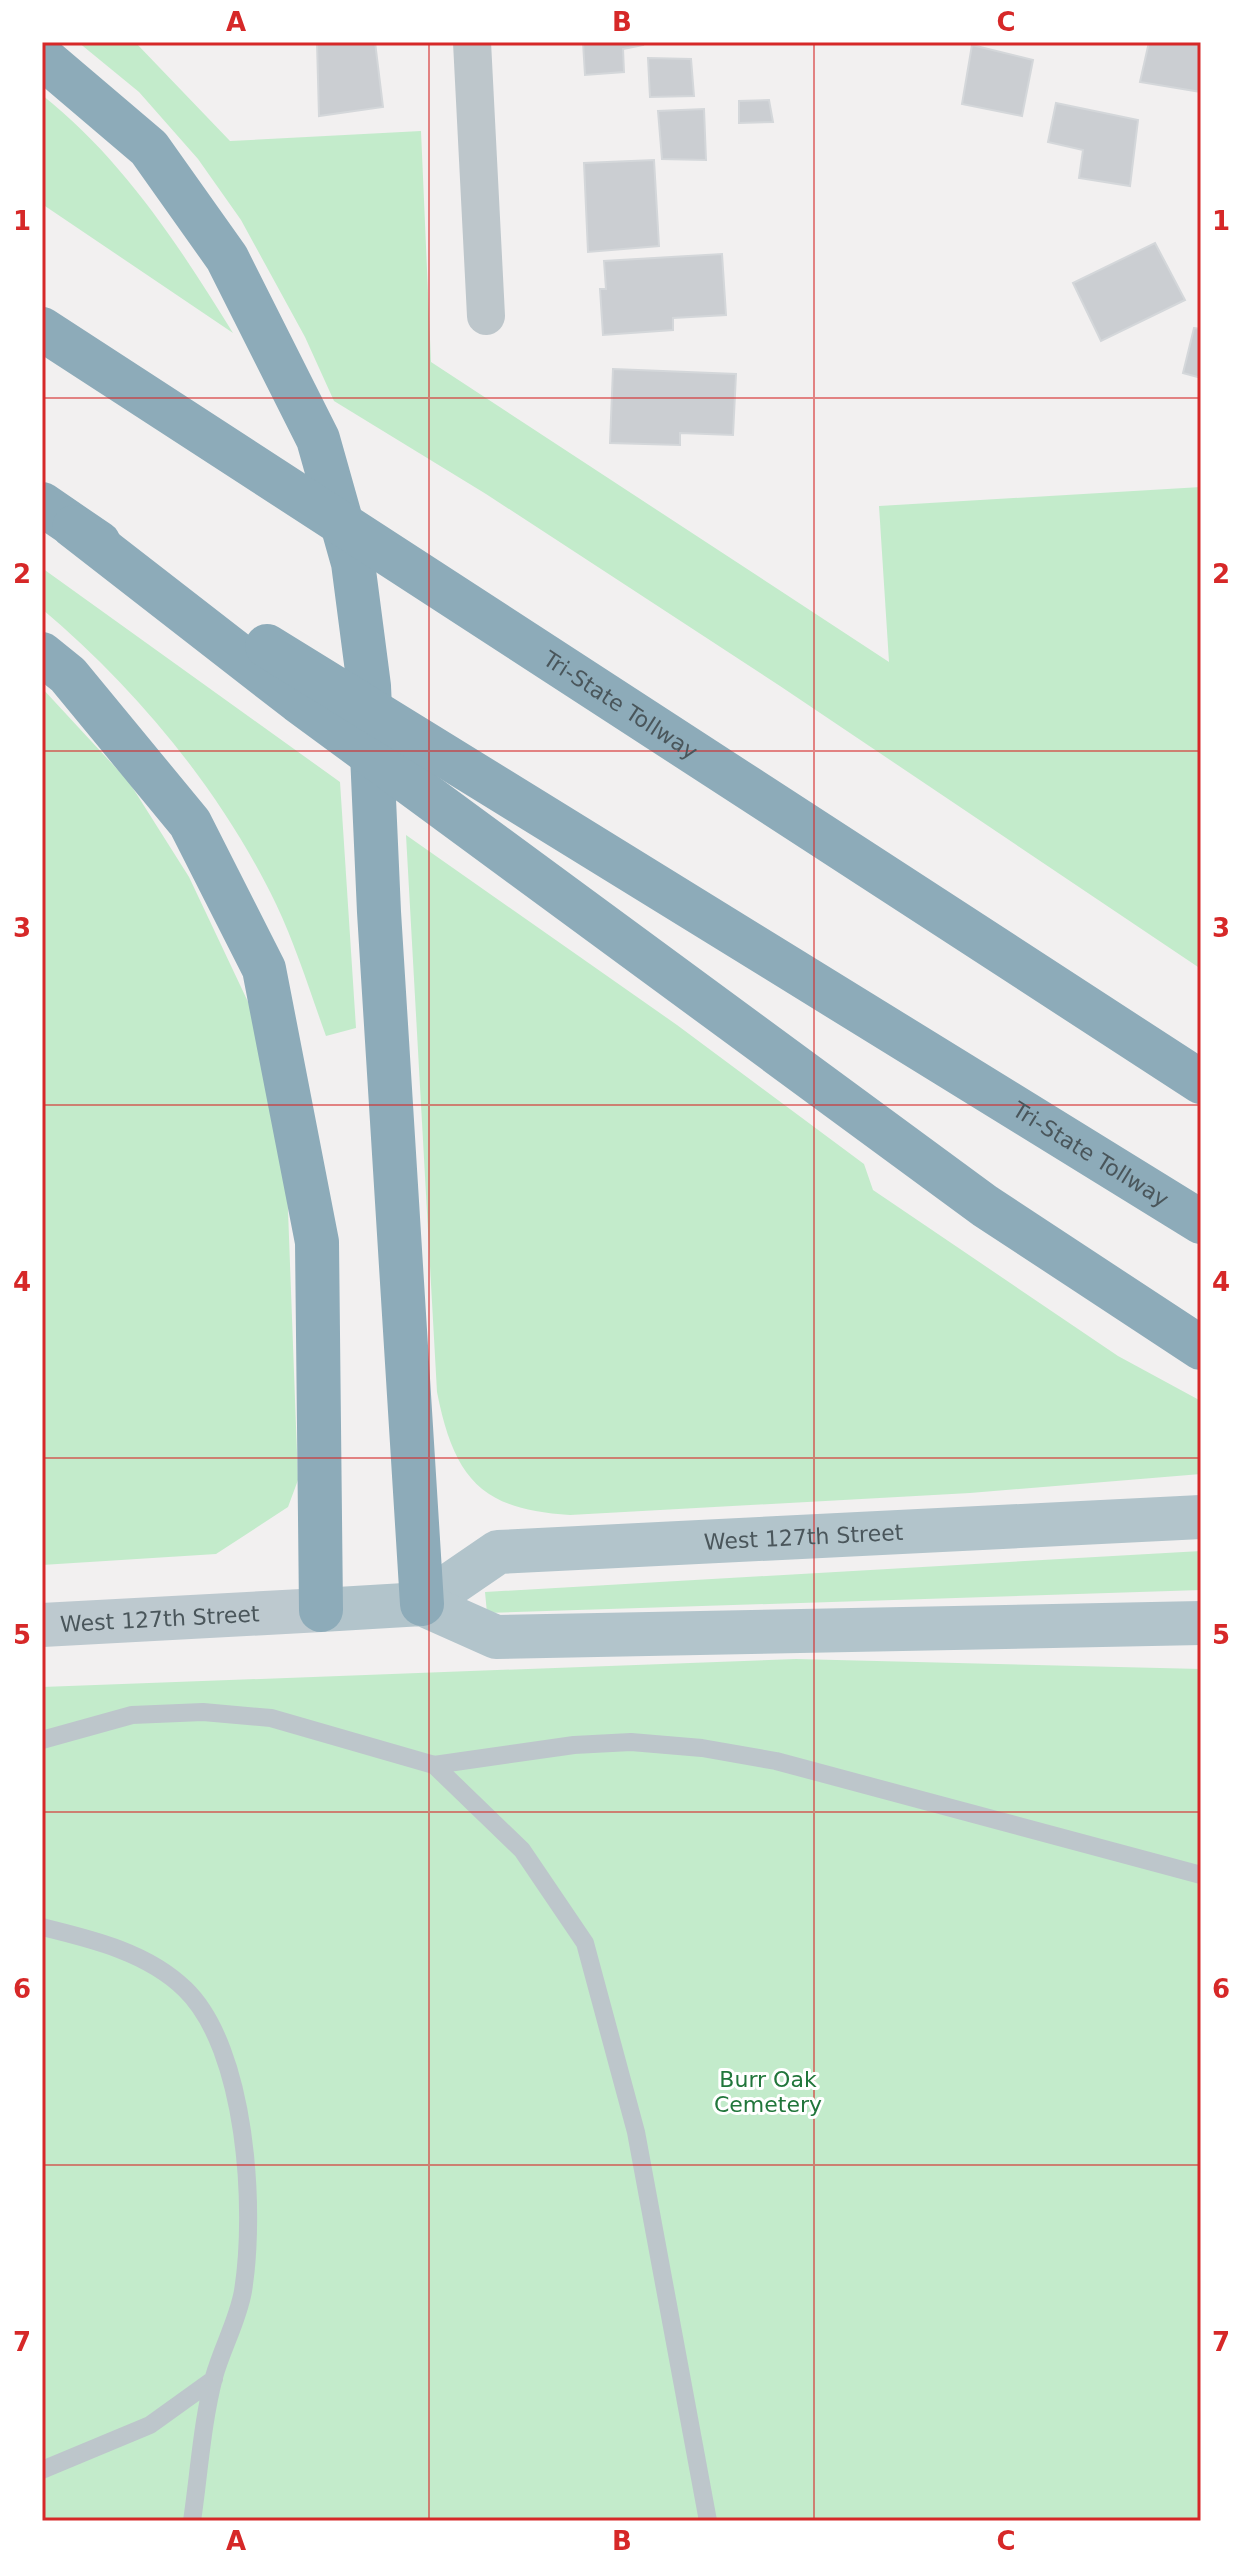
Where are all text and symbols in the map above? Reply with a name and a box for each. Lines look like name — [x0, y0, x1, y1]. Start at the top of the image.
text: A — [226, 7, 246, 37]
text: B — [612, 7, 632, 37]
text: C — [996, 7, 1016, 37]
text: 1 — [13, 206, 31, 236]
text: 1 — [1212, 206, 1230, 236]
text: 2 — [13, 559, 31, 589]
text: 2 — [1212, 559, 1230, 589]
street label: Tri-State Tollway — [538, 646, 702, 764]
text: 3 — [13, 913, 31, 943]
text: 3 — [1212, 913, 1230, 943]
street label: Tri-State Tollway — [1007, 1097, 1173, 1212]
text: 4 — [13, 1267, 31, 1297]
text: 4 — [1212, 1267, 1230, 1297]
street label: West 127th Street — [703, 1520, 904, 1555]
street label: West 127th Street — [60, 1601, 261, 1637]
text: 5 — [13, 1620, 31, 1650]
text: 5 — [1212, 1620, 1230, 1650]
text: 6 — [13, 1974, 31, 2004]
text: 6 — [1212, 1974, 1230, 2004]
park label: Burr Oak Cemetery — [714, 2067, 822, 2117]
text: 7 — [13, 2327, 31, 2357]
text: 7 — [1212, 2327, 1230, 2357]
text: A — [226, 2526, 246, 2556]
text: B — [612, 2526, 632, 2556]
text: C — [996, 2526, 1016, 2556]

